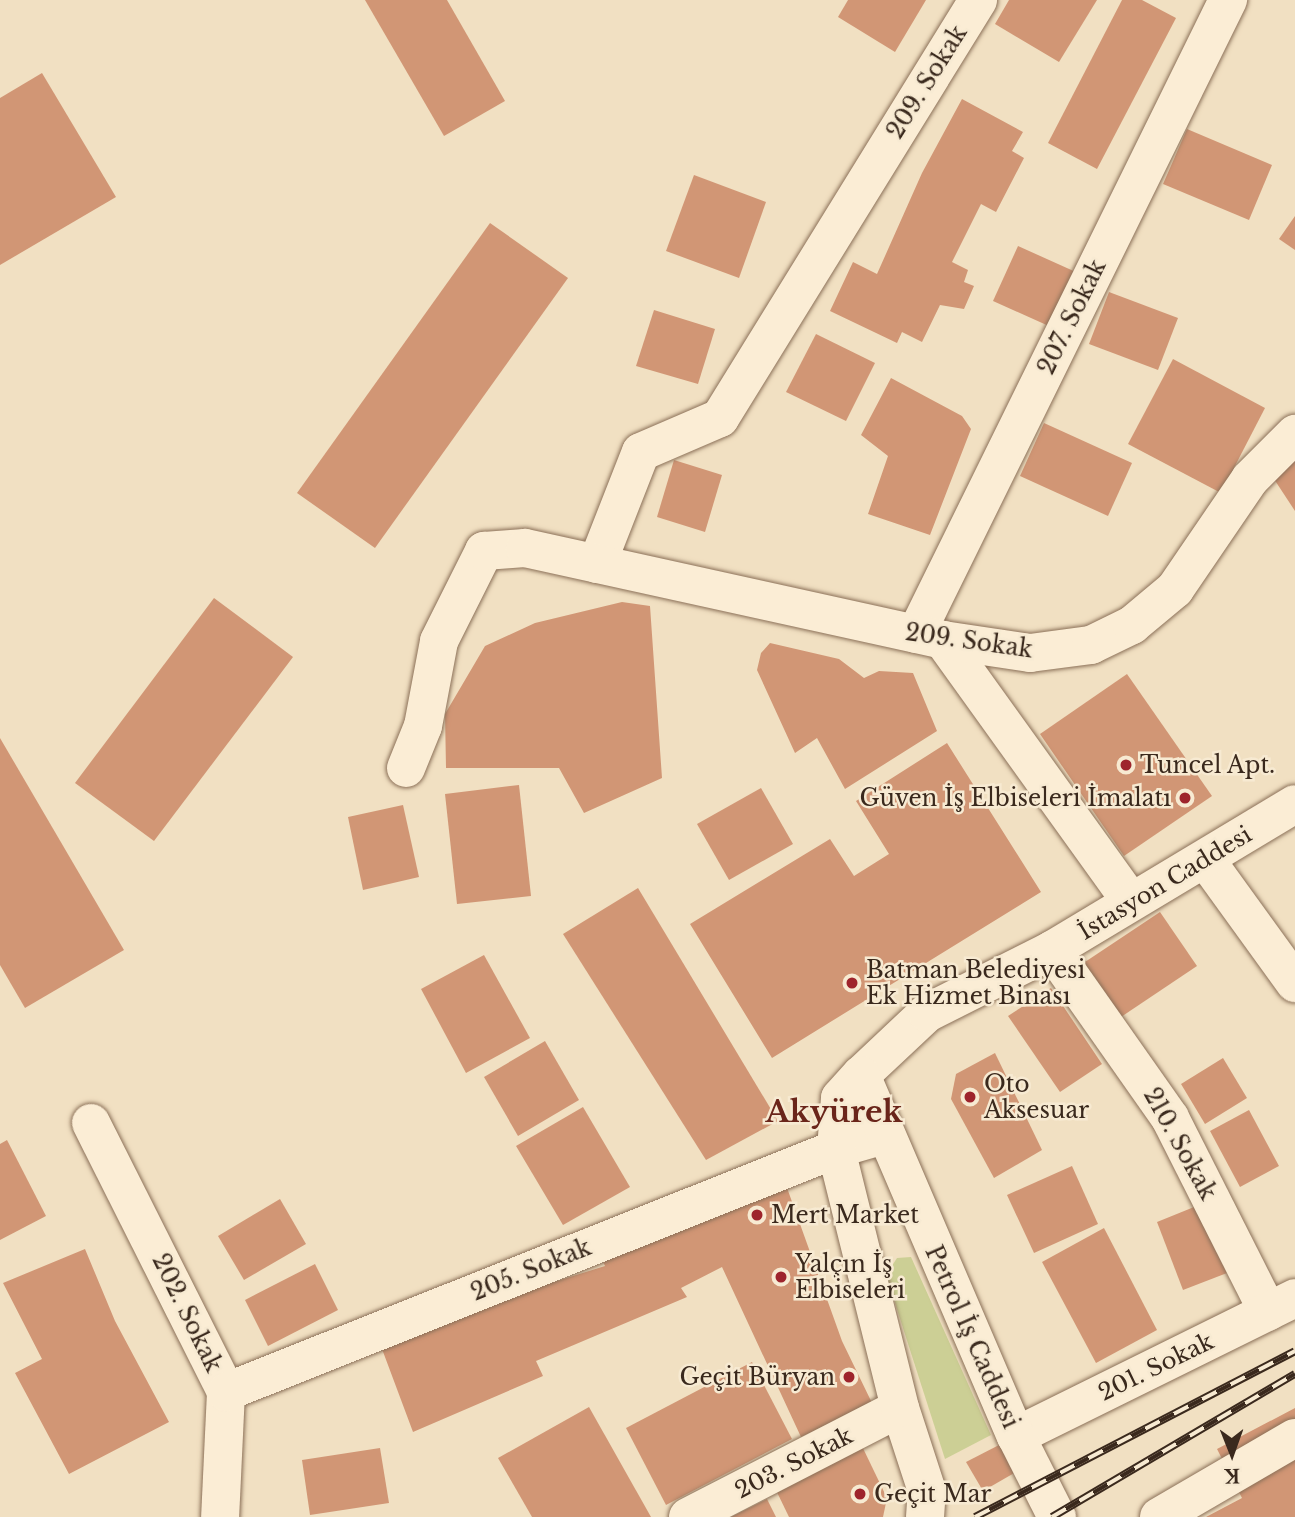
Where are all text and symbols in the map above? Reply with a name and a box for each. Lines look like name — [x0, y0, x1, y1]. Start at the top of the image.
street label: 209. Sokak — [881, 20, 973, 144]
street label: 207. Sokak — [1032, 255, 1112, 379]
street label: 209. Sokak — [903, 618, 1035, 664]
place label: Tuncel Apt. — [1140, 751, 1276, 779]
marker: Tuncel Apt. — [1118, 757, 1134, 773]
place label: Güven İş Elbiseleri İmalatı — [859, 784, 1171, 812]
marker: Güven İş Elbiseleri İmalatı — [1177, 790, 1193, 806]
street label: İstasyon Caddesi — [1073, 820, 1257, 946]
place label: Batman Belediyesi Ek Hizmet Binası — [866, 956, 1085, 1010]
marker: Batman Belediyesi Ek Hizmet Binası — [844, 975, 860, 991]
place label: Oto Aksesuar — [984, 1070, 1089, 1124]
street label: 210. Sokak — [1138, 1083, 1222, 1205]
marker: Oto Aksesuar — [962, 1089, 978, 1105]
district label: Akyürek — [765, 1094, 903, 1130]
place label: Mert Market — [771, 1201, 919, 1229]
marker: Mert Market — [749, 1207, 765, 1223]
street label: 205. Sokak — [467, 1233, 595, 1307]
street label: Petrol İş Caddesi — [919, 1241, 1025, 1433]
street label: 202. Sokak — [146, 1249, 228, 1377]
place label: Yalçın İş Elbiseleri — [795, 1250, 905, 1304]
marker: Yalçın İş Elbiseleri — [773, 1269, 789, 1285]
street label: 201. Sokak — [1094, 1327, 1218, 1407]
place label: Geçit Büryan — [679, 1363, 835, 1391]
marker: Geçit Büryan — [841, 1369, 857, 1385]
north arrow — [1197, 1419, 1267, 1489]
street label: 203. Sokak — [731, 1422, 857, 1504]
text: K — [1224, 1464, 1240, 1487]
place label: Geçit Mar — [874, 1480, 991, 1508]
marker: Geçit Mar — [852, 1486, 868, 1502]

